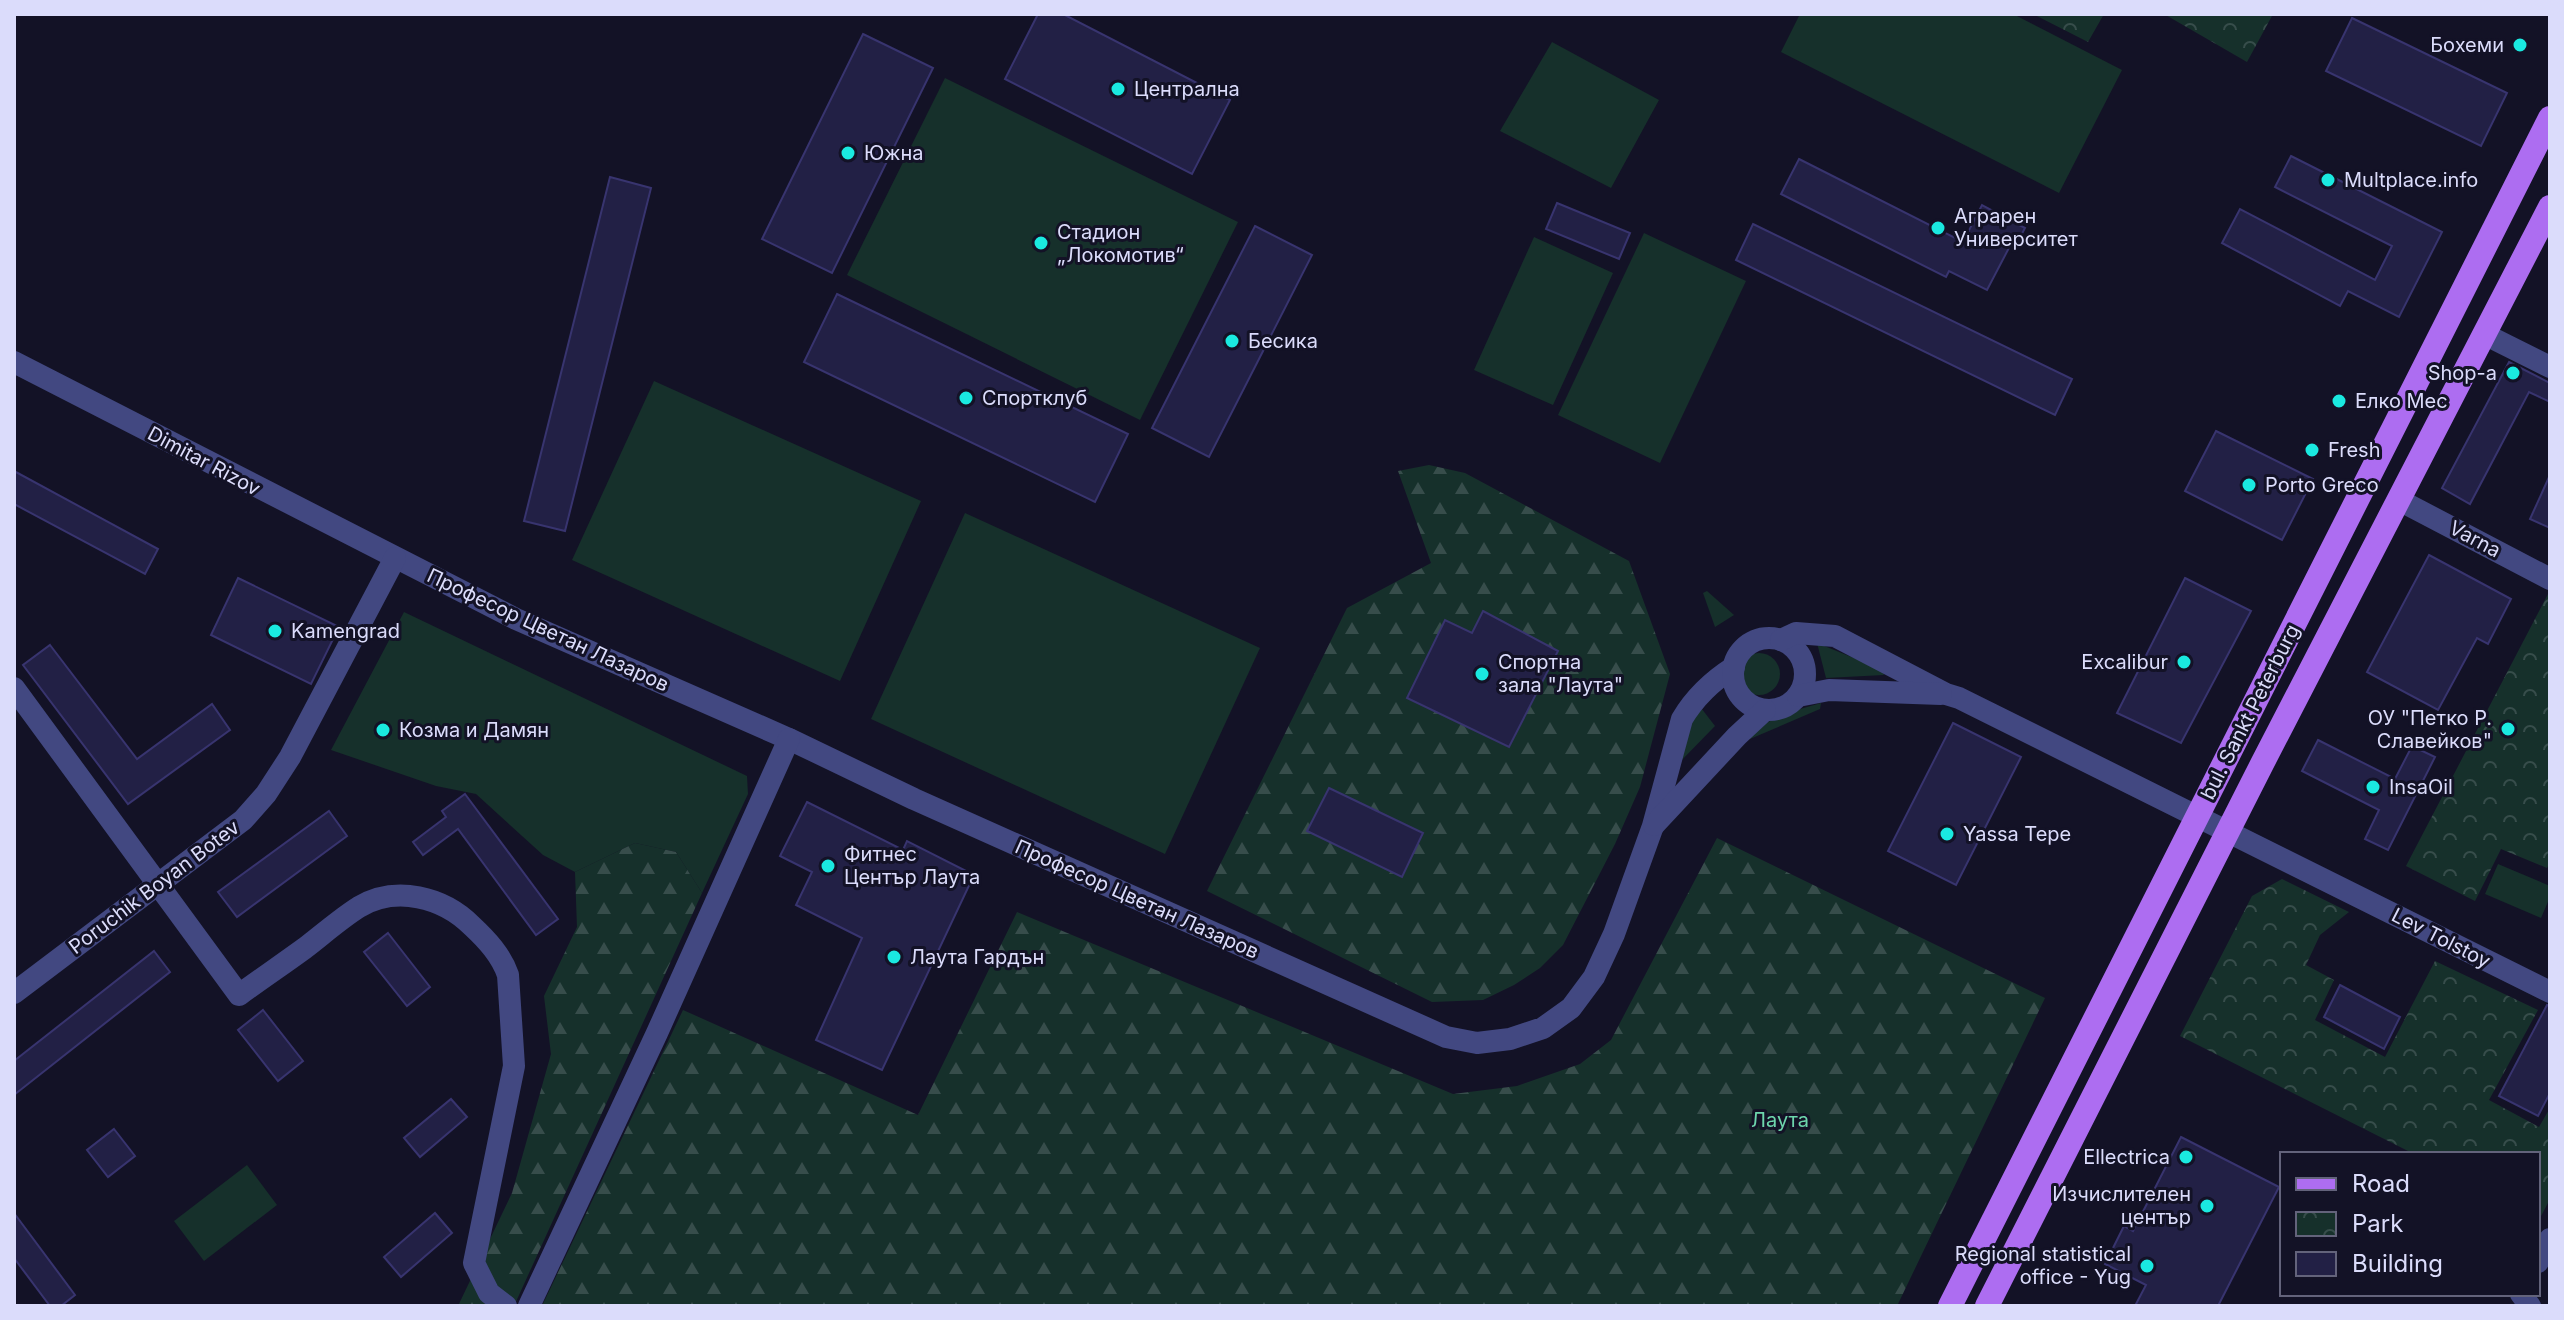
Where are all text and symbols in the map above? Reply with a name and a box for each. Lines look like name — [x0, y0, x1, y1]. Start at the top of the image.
place label: Бохеми — [2430, 33, 2504, 57]
marker: Бохеми — [2511, 36, 2529, 54]
place label: Централна — [1134, 77, 1240, 101]
marker: Централна — [1109, 80, 1127, 98]
place label: Южна — [864, 141, 924, 165]
marker: Южна — [839, 144, 857, 162]
place label: Multplace.info — [2344, 168, 2478, 192]
marker: Multplace.info — [2319, 171, 2337, 189]
place label: Аграрен Университет — [1954, 204, 2079, 251]
marker: Аграрен Университет — [1929, 219, 1947, 237]
place label: Стадион „Локомотив“ — [1057, 220, 1184, 267]
marker: Стадион „Локомотив“ — [1032, 234, 1050, 252]
place label: Бесика — [1248, 329, 1318, 353]
marker: Бесика — [1223, 332, 1241, 350]
place label: Shop-a — [2428, 361, 2497, 385]
marker: Shop-a — [2504, 364, 2522, 382]
place label: Спортклуб — [982, 386, 1087, 410]
marker: Спортклуб — [957, 389, 975, 407]
place label: Елко Мес — [2355, 389, 2448, 413]
marker: Елко Мес — [2330, 392, 2348, 410]
street label: Dimitar Rizov — [144, 421, 264, 501]
place label: Fresh — [2328, 438, 2380, 462]
marker: Fresh — [2303, 441, 2321, 459]
place label: Porto Greco — [2265, 473, 2379, 497]
marker: Porto Greco — [2240, 476, 2258, 494]
street label: Varna — [2445, 516, 2505, 562]
street label: Професор Цветан Лазаров — [423, 563, 673, 697]
place label: Kamengrad — [291, 619, 400, 643]
street label: bul. Sankt Peterburg — [2195, 621, 2305, 803]
marker: Kamengrad — [266, 622, 284, 640]
place label: Спортна зала "Лаута" — [1498, 650, 1623, 697]
place label: Excalibur — [2081, 650, 2168, 674]
marker: Excalibur — [2175, 653, 2193, 671]
marker: Спортна зала "Лаута" — [1473, 665, 1491, 683]
place label: ОУ "Петко Р. Славейков" — [2368, 706, 2492, 753]
place label: Козма и Дамян — [399, 718, 549, 742]
marker: ОУ "Петко Р. Славейков" — [2499, 720, 2517, 738]
marker: Козма и Дамян — [374, 721, 392, 739]
place label: InsaOil — [2389, 775, 2453, 799]
marker: InsaOil — [2364, 778, 2382, 796]
street label: Poruchik Boyan Botev — [64, 815, 244, 959]
place label: Yassa Tepe — [1963, 822, 2071, 846]
marker: Yassa Tepe — [1938, 825, 1956, 843]
street label: Професор Цветан Лазаров — [1012, 834, 1262, 964]
place label: Фитнес Център Лаута — [844, 842, 980, 889]
marker: Фитнес Център Лаута — [819, 857, 837, 875]
street label: Lev Tolstoy — [2388, 903, 2494, 973]
place label: Лаута Гардън — [910, 945, 1044, 969]
marker: Лаута Гардън — [885, 948, 903, 966]
park label: Лаута — [1751, 1108, 1809, 1132]
place label: Ellectrica — [2083, 1145, 2170, 1169]
marker: Ellectrica — [2177, 1148, 2195, 1166]
legend — [2280, 1152, 2540, 1296]
text: Road — [2352, 1169, 2410, 1198]
place label: Изчислителен център — [2052, 1182, 2191, 1229]
marker: Изчислителен център — [2198, 1197, 2216, 1215]
text: Park — [2352, 1209, 2403, 1238]
place label: Regional statistical office - Yug — [1955, 1242, 2131, 1289]
text: Building — [2352, 1249, 2443, 1278]
marker: Regional statistical office - Yug — [2138, 1257, 2156, 1275]

